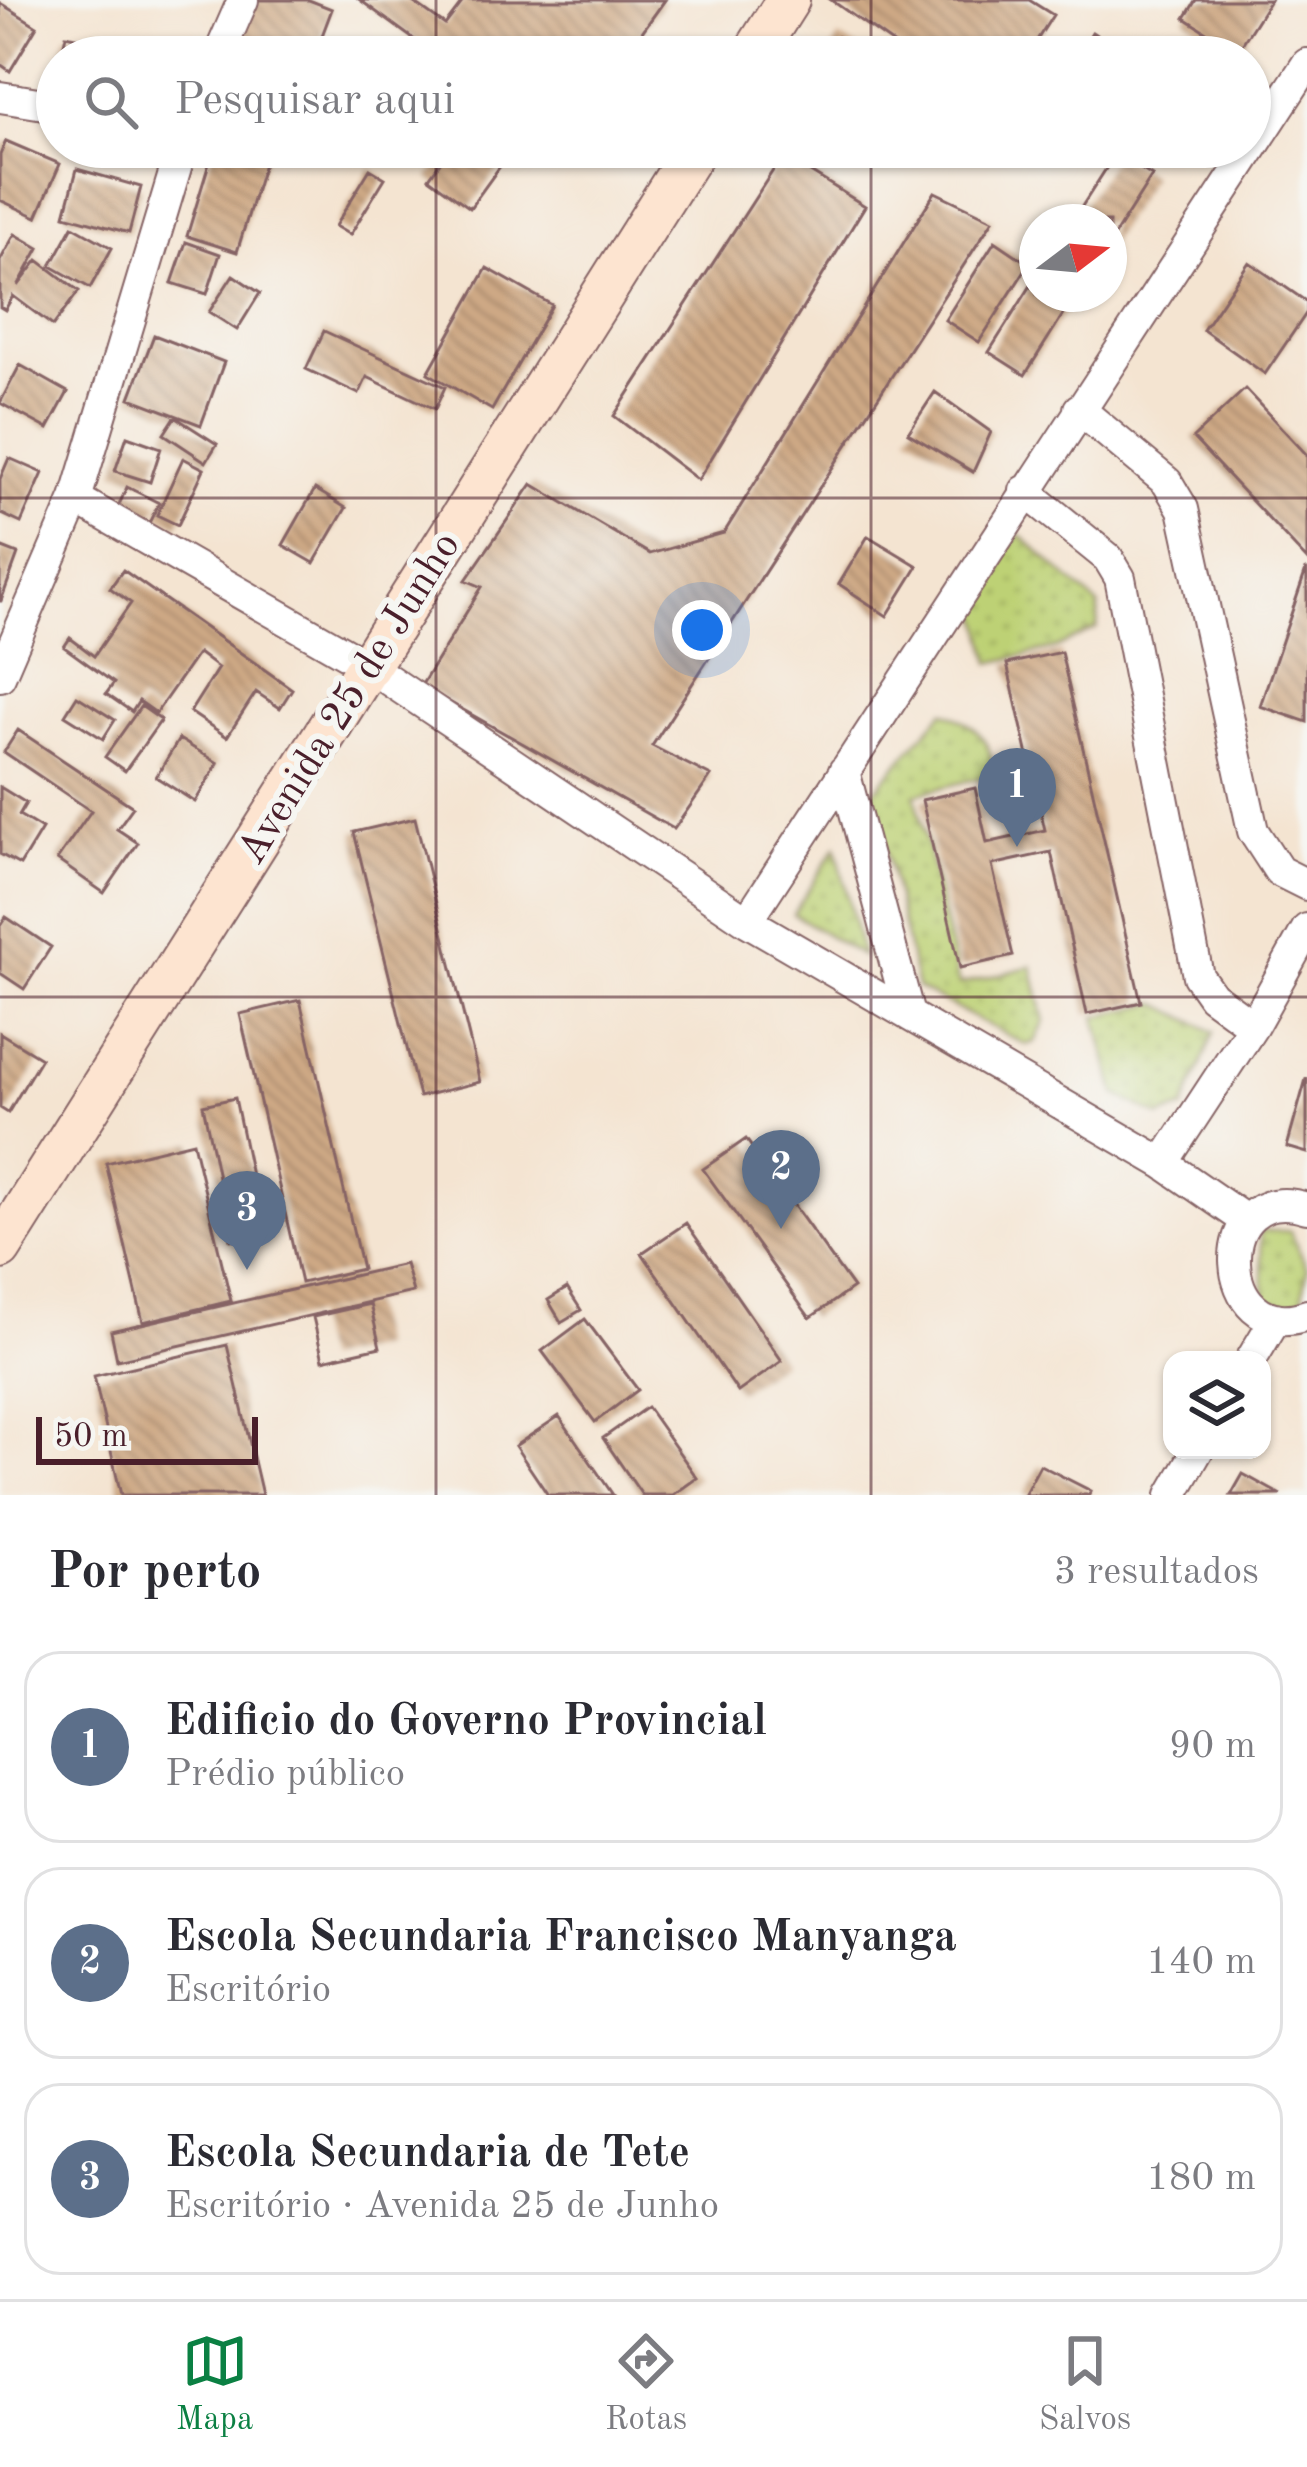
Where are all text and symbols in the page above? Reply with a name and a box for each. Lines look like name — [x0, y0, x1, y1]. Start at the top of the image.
search box — [36, 36, 1271, 168]
icon: search — [78, 69, 144, 135]
text: Pesquisar aqui — [174, 79, 455, 124]
north arrow — [1019, 204, 1127, 312]
street label: Avenida 25 de Junho — [231, 526, 469, 872]
your location — [672, 600, 732, 660]
pin: 1 — [978, 748, 1056, 847]
pin: 2 — [742, 1130, 820, 1229]
pin: 3 — [208, 1171, 286, 1270]
map controls — [1163, 1351, 1271, 1459]
button: layers — [1163, 1351, 1271, 1459]
scale bar — [36, 1411, 258, 1464]
text: 50 m — [54, 1421, 128, 1454]
text: Por perto — [48, 1548, 262, 1599]
text: 3 resultados — [1054, 1553, 1259, 1592]
text: Edificio do Governo Provincial — [165, 1700, 767, 1745]
text: 1 — [79, 1727, 101, 1766]
text: 90 m — [1169, 1727, 1256, 1766]
text: Prédio público — [165, 1755, 405, 1794]
text: Escola Secundaria Francisco Manyanga — [165, 1916, 957, 1961]
text: 2 — [79, 1943, 101, 1982]
text: 140 m — [1146, 1943, 1256, 1982]
text: Escritório — [165, 1971, 331, 2010]
text: Escola Secundaria de Tete — [165, 2132, 690, 2177]
text: 3 — [79, 2159, 101, 2198]
text: 180 m — [1146, 2159, 1256, 2198]
text: Escritório · Avenida 25 de Junho — [165, 2187, 719, 2226]
tab: Mapa — [176, 2328, 253, 2441]
tab: Rotas — [605, 2328, 687, 2441]
tab: Salvos — [1039, 2328, 1131, 2441]

